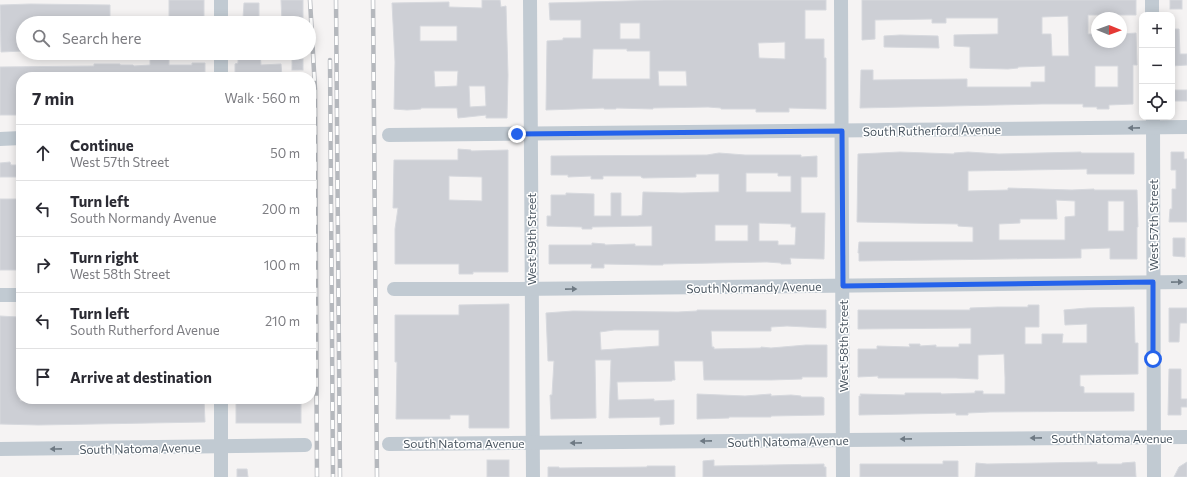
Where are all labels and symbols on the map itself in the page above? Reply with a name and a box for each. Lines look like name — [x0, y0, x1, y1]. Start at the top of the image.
north arrow — [1091, 12, 1127, 48]
street label: South Rutherford Avenue — [863, 122, 1001, 138]
route end — [508, 125, 526, 143]
one-way arrow — [1127, 125, 1140, 131]
street label: West 57th Street — [1146, 179, 1160, 271]
street label: West 59th Street — [524, 193, 538, 285]
street label: South Normandy Avenue — [686, 279, 822, 295]
one-way arrow — [1171, 279, 1184, 285]
one-way arrow — [565, 286, 578, 292]
street label: West 58th Street — [836, 300, 850, 392]
route start — [1144, 350, 1162, 368]
street label: South Natoma Avenue — [1051, 431, 1173, 445]
street label: South Natoma Avenue — [727, 433, 849, 449]
one-way arrow — [1029, 435, 1042, 441]
street label: South Natoma Avenue — [403, 436, 525, 450]
one-way arrow — [899, 436, 912, 442]
one-way arrow — [699, 438, 712, 444]
one-way arrow — [570, 439, 582, 446]
street label: South Natoma Avenue — [79, 440, 201, 456]
one-way arrow — [49, 446, 62, 452]

